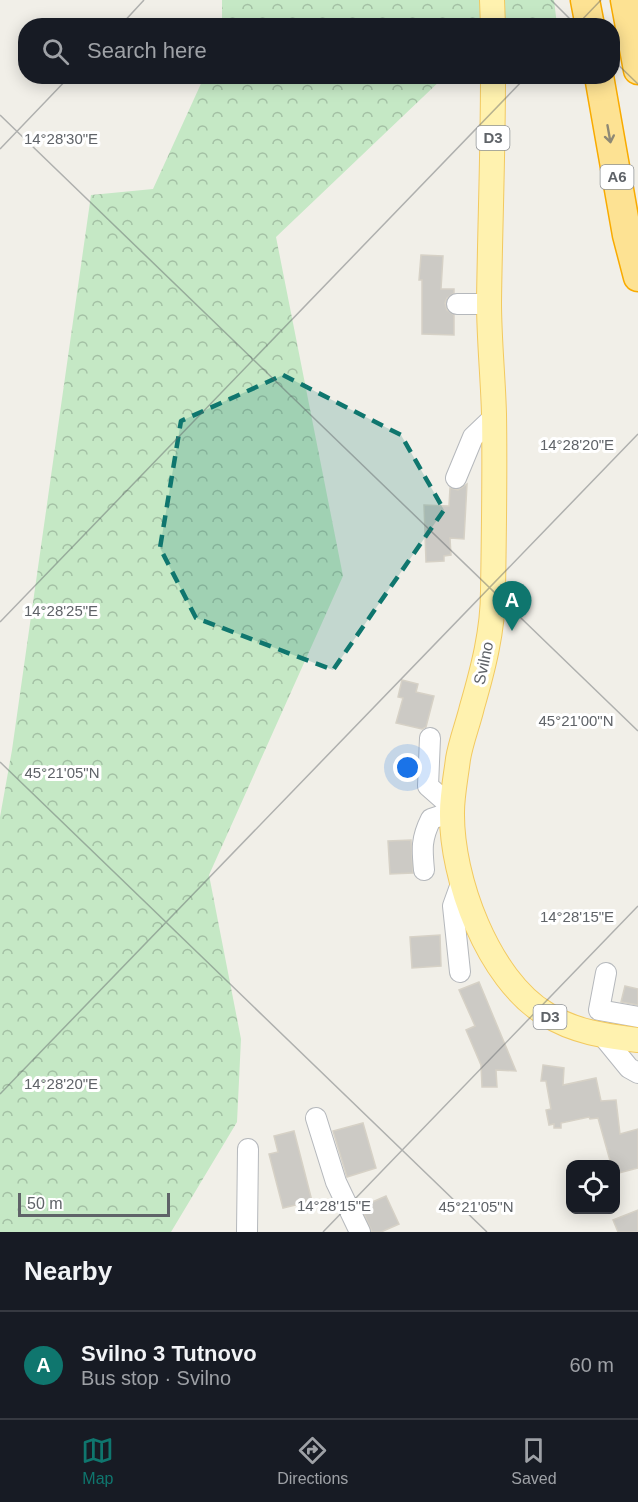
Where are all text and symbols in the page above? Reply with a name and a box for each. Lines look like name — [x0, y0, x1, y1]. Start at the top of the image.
search box — [18, 18, 620, 84]
icon: search — [39, 35, 72, 68]
text: Search here — [87, 38, 207, 63]
one-way arrow — [604, 124, 615, 143]
road number: D3 — [476, 126, 510, 150]
text: 14°28'30"E — [24, 130, 98, 147]
road number: A6 — [600, 165, 634, 189]
text: 14°28'20"E — [540, 436, 614, 453]
pin: A — [492, 582, 532, 631]
text: 14°28'25"E — [24, 602, 98, 619]
street label: Svilno — [471, 640, 496, 686]
text: 45°21'00"N — [538, 712, 614, 729]
your location — [393, 753, 422, 782]
text: 45°21'05"N — [24, 764, 100, 781]
text: 14°28'15"E — [540, 908, 614, 925]
road number: D3 — [534, 1005, 566, 1029]
text: 14°28'20"E — [24, 1075, 98, 1092]
map controls — [566, 1160, 620, 1214]
button: locate — [566, 1160, 620, 1214]
scale bar — [18, 1190, 170, 1218]
text: 50 m — [27, 1195, 63, 1212]
text: 14°28'15"E — [297, 1197, 371, 1214]
text: 45°21'05"N — [438, 1198, 514, 1215]
text: Nearby — [24, 1256, 112, 1286]
text: Svilno 3 Tutnovo — [81, 1341, 257, 1366]
text: A — [36, 1354, 51, 1376]
text: 60 m — [570, 1354, 614, 1376]
text: Bus stop · Svilno — [81, 1367, 231, 1389]
tab: Map — [81, 1434, 114, 1488]
tab: Directions — [277, 1434, 348, 1488]
tab: Saved — [511, 1434, 557, 1488]

